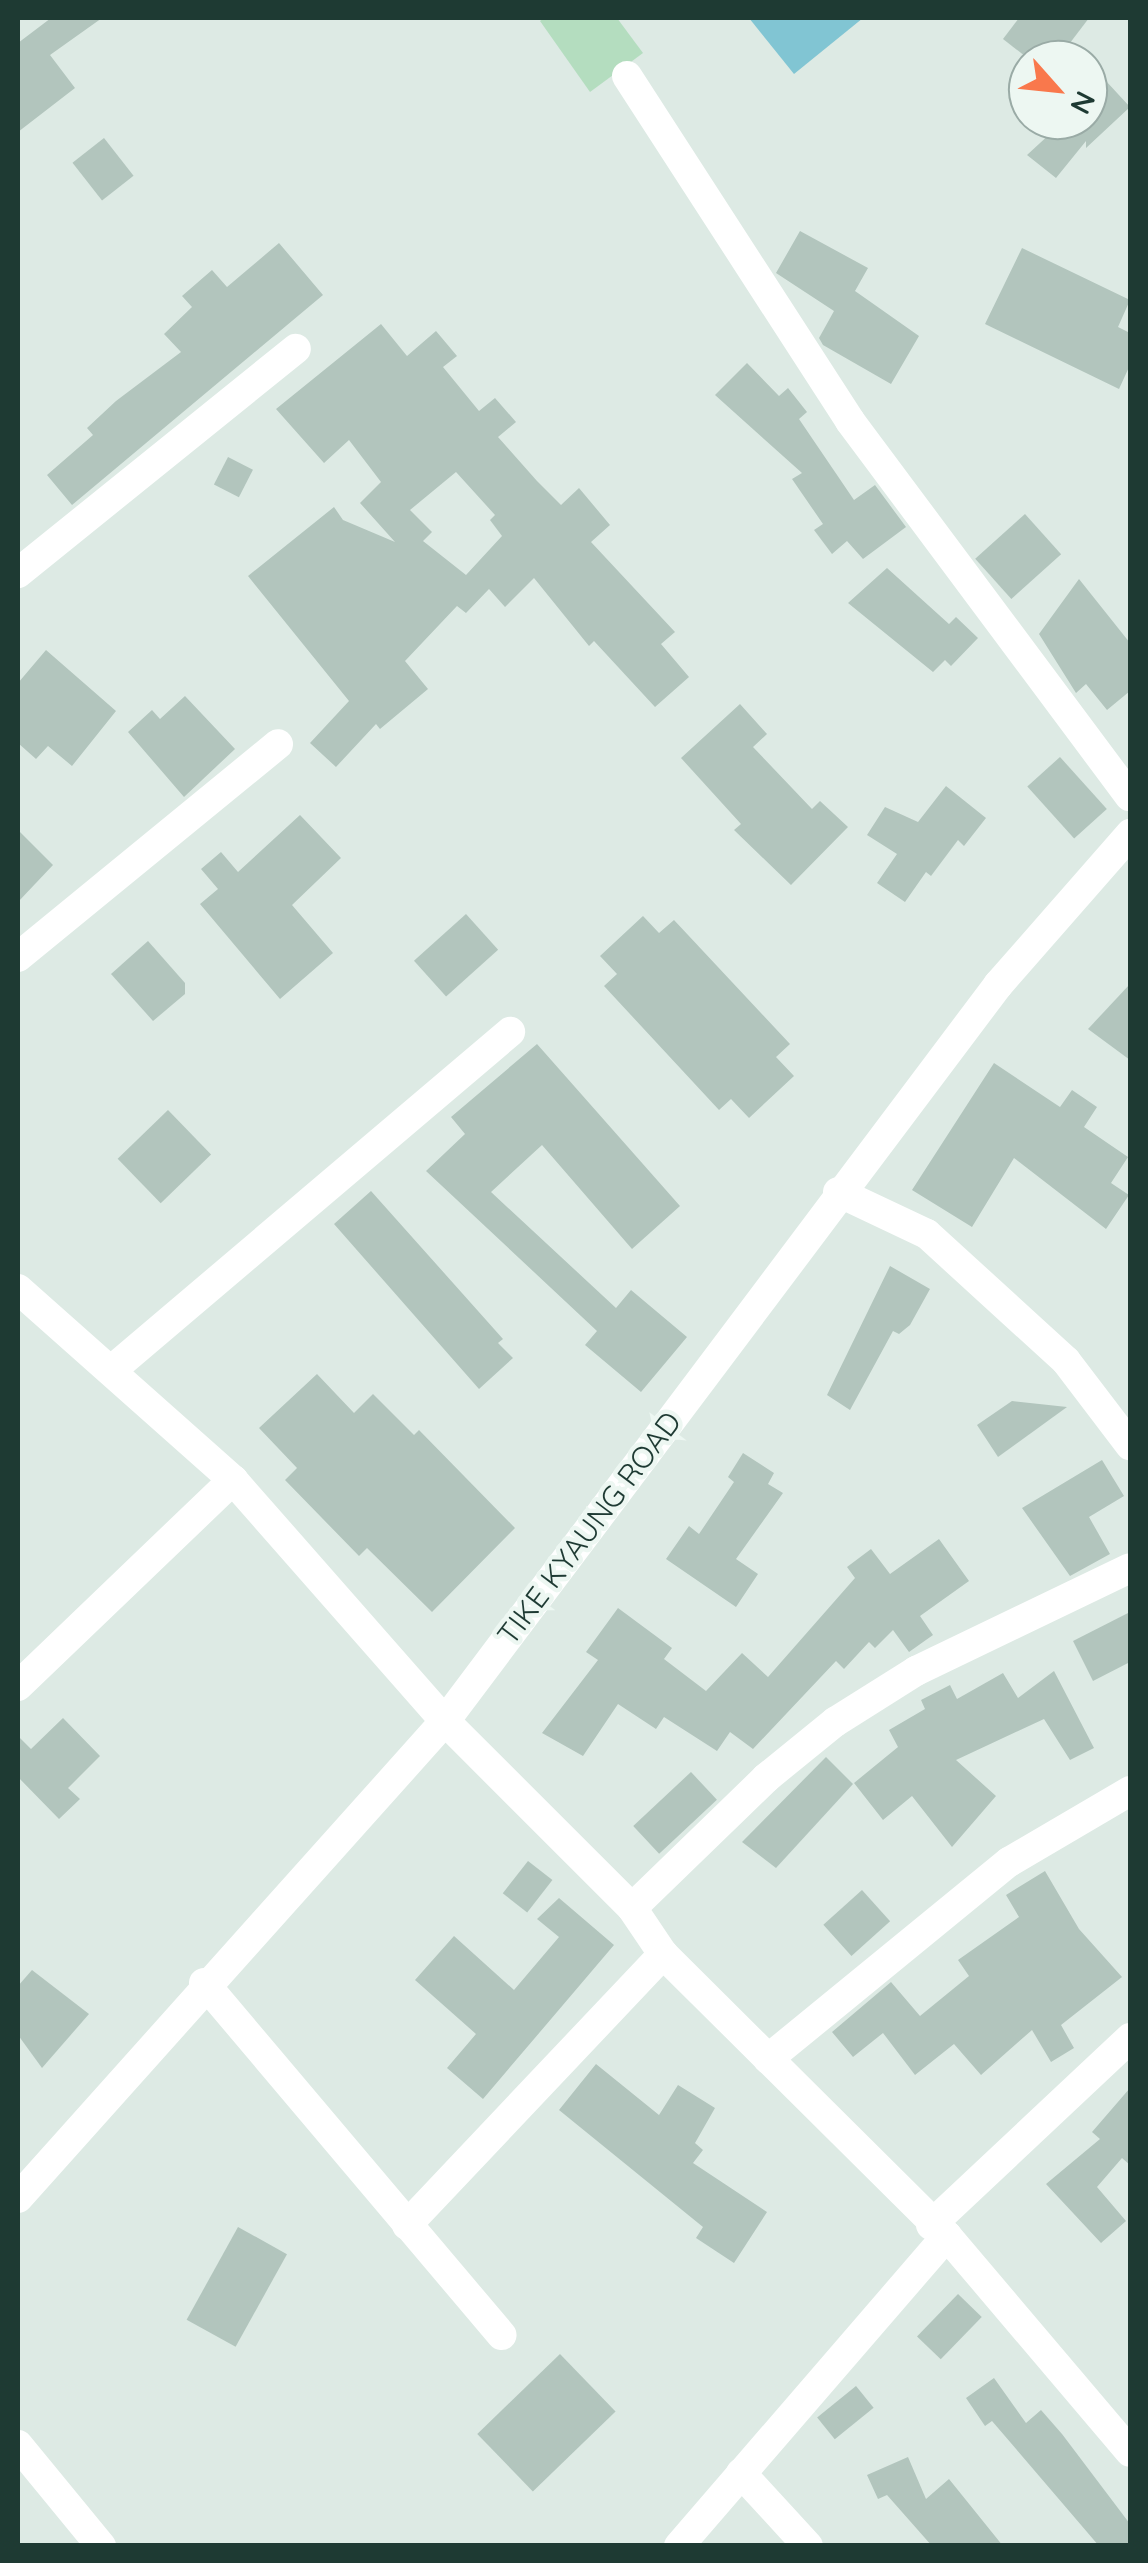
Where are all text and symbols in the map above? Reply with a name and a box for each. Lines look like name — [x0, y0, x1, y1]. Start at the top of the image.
north arrow — [1008, 40, 1108, 140]
text: N — [1063, 86, 1104, 120]
street label: TIKE KYAUNG ROAD — [490, 1404, 688, 1652]

